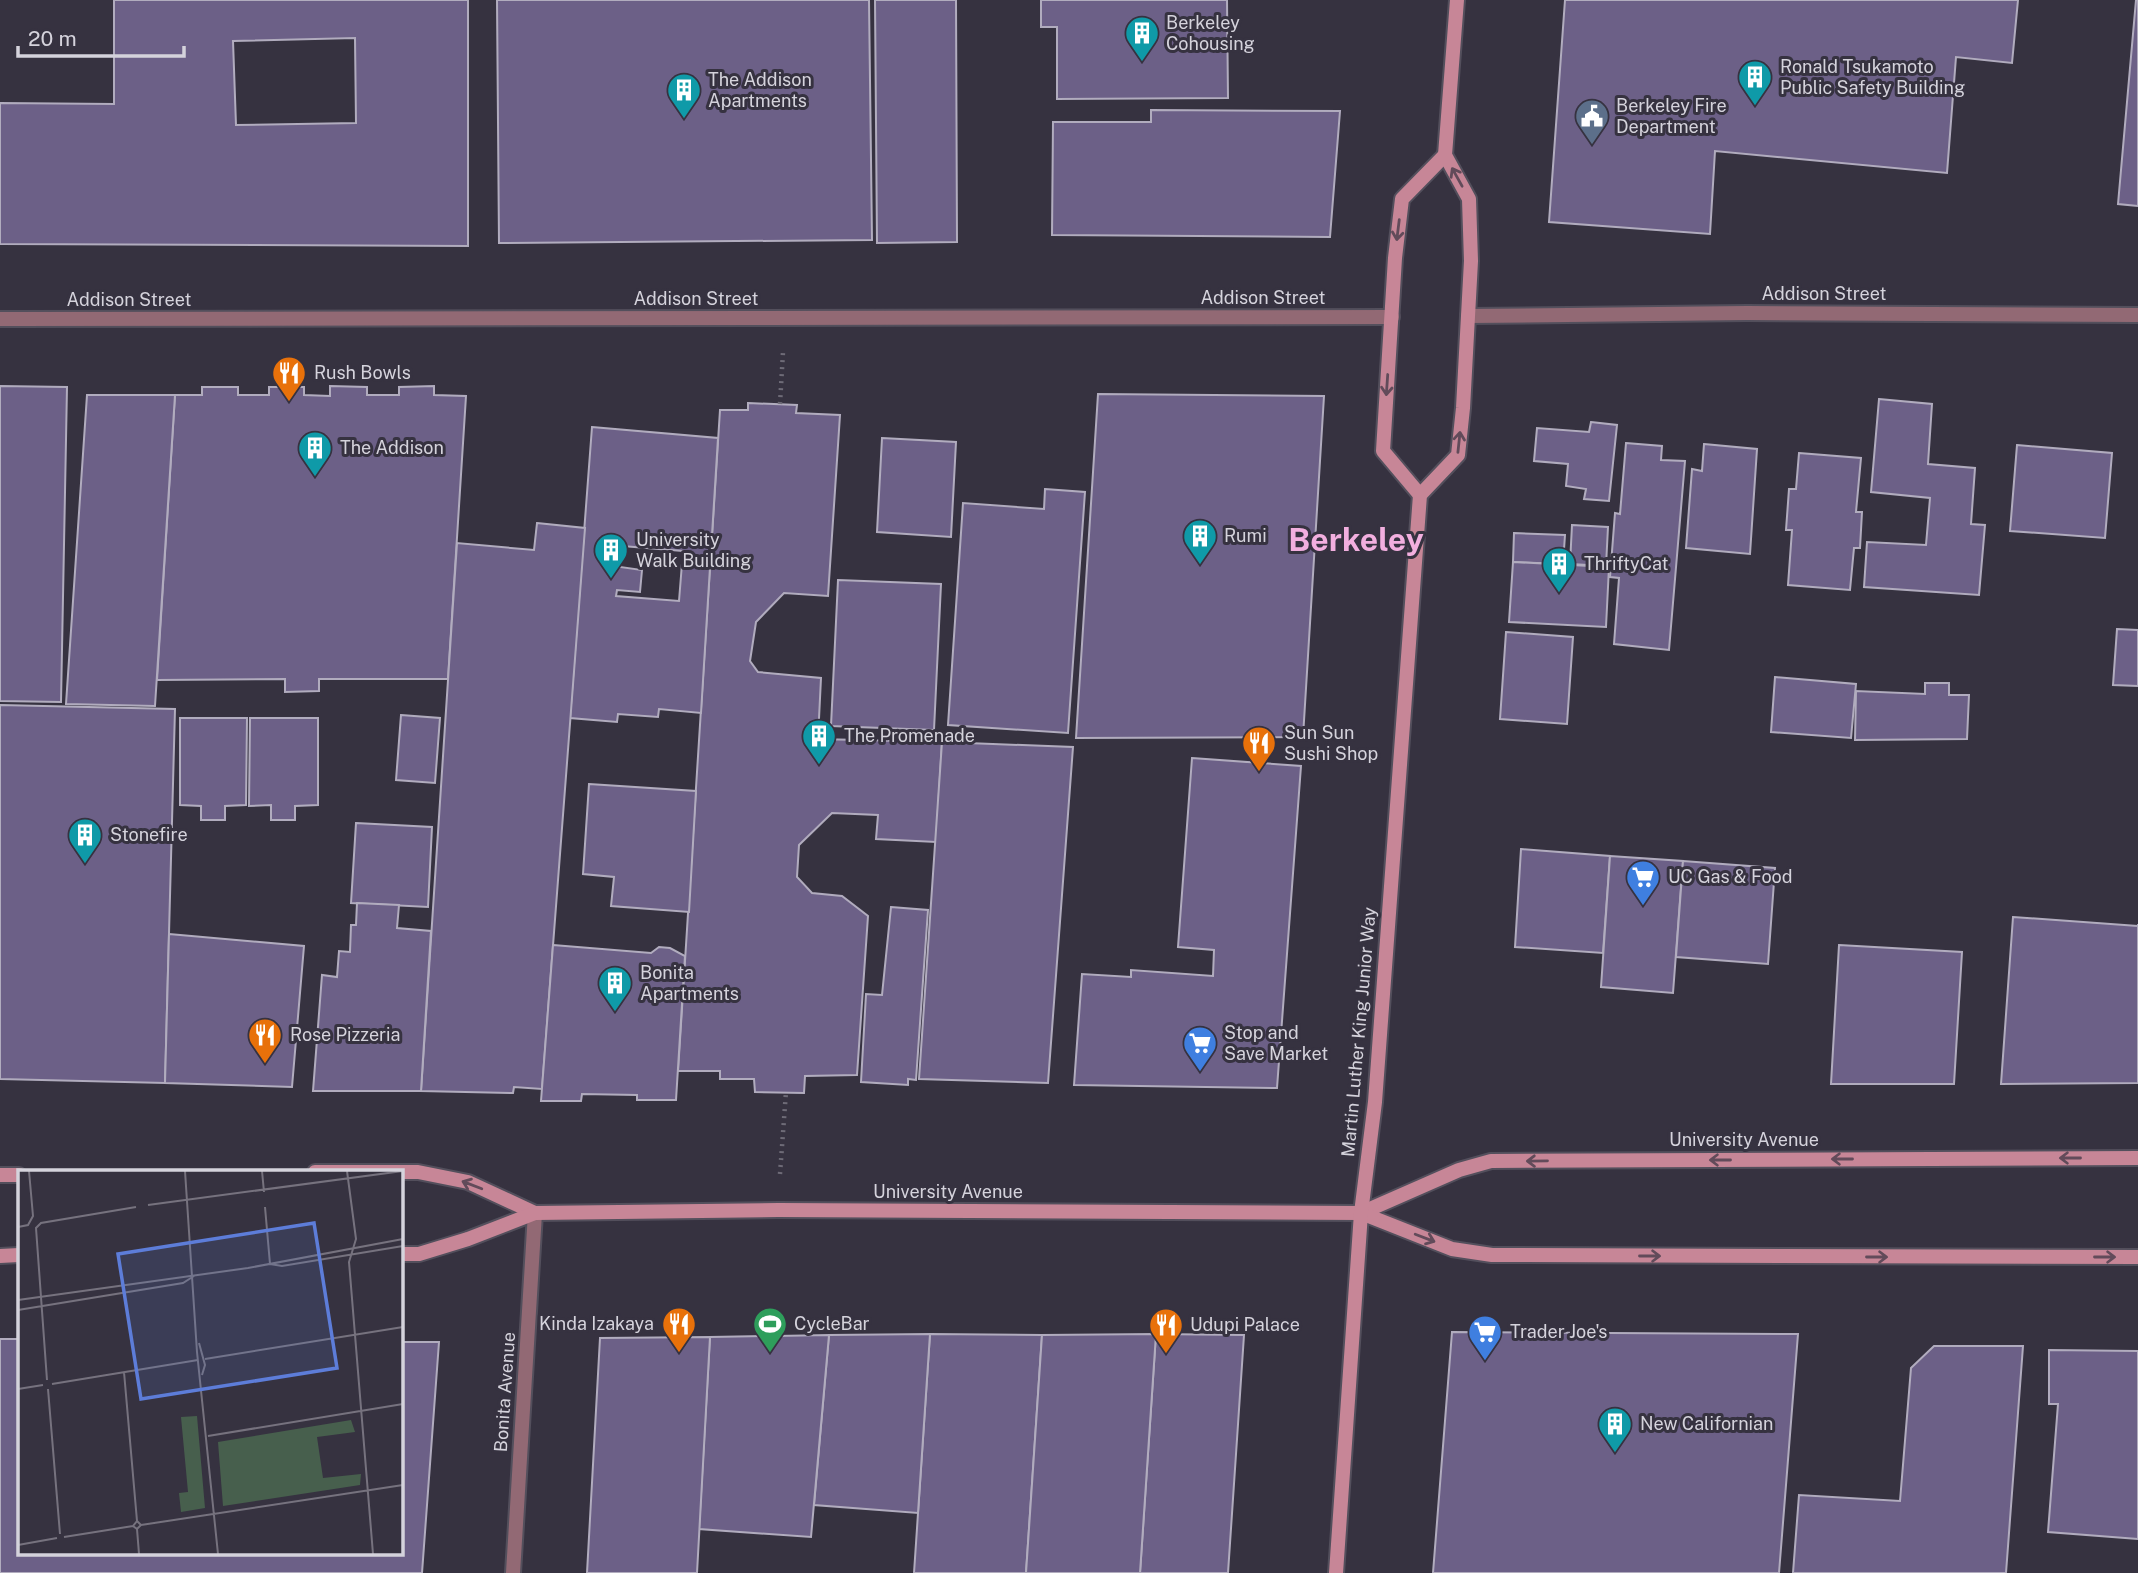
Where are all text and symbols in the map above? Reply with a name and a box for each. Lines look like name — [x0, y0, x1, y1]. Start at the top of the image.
place label: Berkeley Cohousing — [1166, 12, 1255, 54]
scale bar — [18, 14, 184, 58]
building icon: Berkeley Cohousing — [1123, 14, 1161, 63]
text: 20 m — [28, 26, 77, 51]
place label: Ronald Tsukamoto Public Safety Building — [1780, 56, 1965, 98]
building icon: Ronald Tsukamoto Public Safety Building — [1736, 58, 1774, 107]
place label: The Addison Apartments — [708, 69, 812, 111]
building icon: The Addison Apartments — [665, 71, 703, 120]
place label: Berkeley Fire Department — [1616, 95, 1727, 137]
public building icon: Berkeley Fire Department — [1573, 97, 1611, 146]
one-way arrow — [1450, 167, 1463, 188]
one-way arrow — [1392, 218, 1405, 241]
street label: Addison Street — [1761, 283, 1887, 304]
street label: Addison Street — [1200, 287, 1326, 308]
street label: Addison Street — [633, 288, 759, 309]
street label: Addison Street — [66, 289, 192, 310]
restaurant icon: Rush Bowls — [270, 354, 308, 403]
place label: Rush Bowls — [314, 362, 411, 383]
one-way arrow — [1380, 373, 1393, 395]
building icon: The Addison — [296, 429, 334, 478]
one-way arrow — [1453, 431, 1466, 454]
place label: The Addison — [340, 437, 444, 458]
building icon: Rumi — [1181, 517, 1219, 566]
district label: Berkeley — [1288, 521, 1424, 558]
place label: Rumi — [1224, 525, 1267, 546]
place label: University Walk Building — [636, 529, 751, 571]
building icon: University Walk Building — [592, 531, 630, 580]
building icon: ThriftyCat — [1540, 545, 1578, 594]
place label: ThriftyCat — [1584, 553, 1669, 574]
building icon: The Promenade — [800, 717, 838, 766]
place label: Sun Sun Sushi Shop — [1284, 722, 1378, 764]
restaurant icon: Sun Sun Sushi Shop — [1240, 724, 1278, 773]
place label: The Promenade — [844, 725, 975, 746]
building icon: Stonefire — [66, 816, 104, 865]
place label: Stonefire — [110, 824, 188, 845]
supermarket icon: UC Gas & Food — [1624, 858, 1662, 907]
place label: UC Gas & Food — [1668, 866, 1793, 887]
street label: Martin Luther King Junior Way — [1337, 906, 1380, 1158]
place label: Bonita Apartments — [640, 962, 739, 1004]
building icon: Bonita Apartments — [596, 964, 634, 1013]
restaurant icon: Rose Pizzeria — [246, 1016, 284, 1065]
place label: Stop and Save Market — [1224, 1022, 1328, 1064]
place label: Rose Pizzeria — [290, 1024, 401, 1045]
supermarket icon: Stop and Save Market — [1181, 1024, 1219, 1073]
street label: University Avenue — [1669, 1129, 1819, 1150]
one-way arrow — [2059, 1151, 2082, 1165]
one-way arrow — [1831, 1152, 1854, 1166]
one-way arrow — [1709, 1153, 1732, 1167]
one-way arrow — [1525, 1154, 1548, 1168]
inset map — [18, 1170, 402, 1556]
one-way arrow — [462, 1178, 484, 1191]
street label: University Avenue — [873, 1181, 1023, 1202]
one-way arrow — [1413, 1233, 1435, 1246]
one-way arrow — [1638, 1249, 1661, 1263]
one-way arrow — [1866, 1250, 1889, 1264]
one-way arrow — [2093, 1250, 2116, 1264]
restaurant icon: Kinda Izakaya — [660, 1305, 698, 1354]
sports icon: CycleBar — [751, 1305, 789, 1354]
restaurant icon: Udupi Palace — [1147, 1306, 1185, 1355]
place label: Kinda Izakaya — [539, 1313, 654, 1334]
place label: CycleBar — [794, 1313, 870, 1334]
supermarket icon: Trader Joe's — [1466, 1313, 1504, 1362]
place label: Udupi Palace — [1190, 1314, 1300, 1335]
place label: Trader Joe's — [1510, 1321, 1607, 1342]
street label: Bonita Avenue — [490, 1331, 519, 1453]
building icon: New Californian — [1596, 1405, 1634, 1454]
place label: New Californian — [1640, 1413, 1773, 1434]

